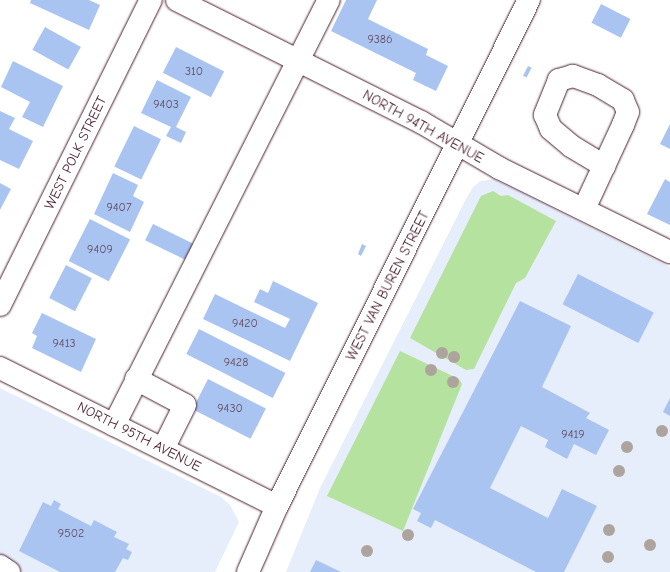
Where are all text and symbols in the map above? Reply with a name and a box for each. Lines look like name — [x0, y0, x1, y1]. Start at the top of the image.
house number: 9386 — [367, 33, 393, 47]
house number: 310 — [185, 65, 203, 79]
street label: NORTH 94TH AVENUE — [360, 87, 486, 167]
street label: WEST POLK STREET — [41, 93, 111, 213]
house number: 9403 — [153, 98, 179, 112]
house number: 9407 — [106, 201, 132, 215]
street label: WEST VAN BUREN STREET — [343, 208, 433, 364]
house number: 9409 — [87, 243, 113, 257]
house number: 9420 — [232, 317, 258, 331]
house number: 9413 — [52, 337, 76, 351]
house number: 9428 — [224, 356, 248, 370]
street label: NORTH 95TH AVENUE — [74, 399, 204, 475]
house number: 9430 — [217, 402, 243, 416]
house number: 9419 — [561, 428, 585, 442]
house number: 9502 — [58, 527, 84, 541]

